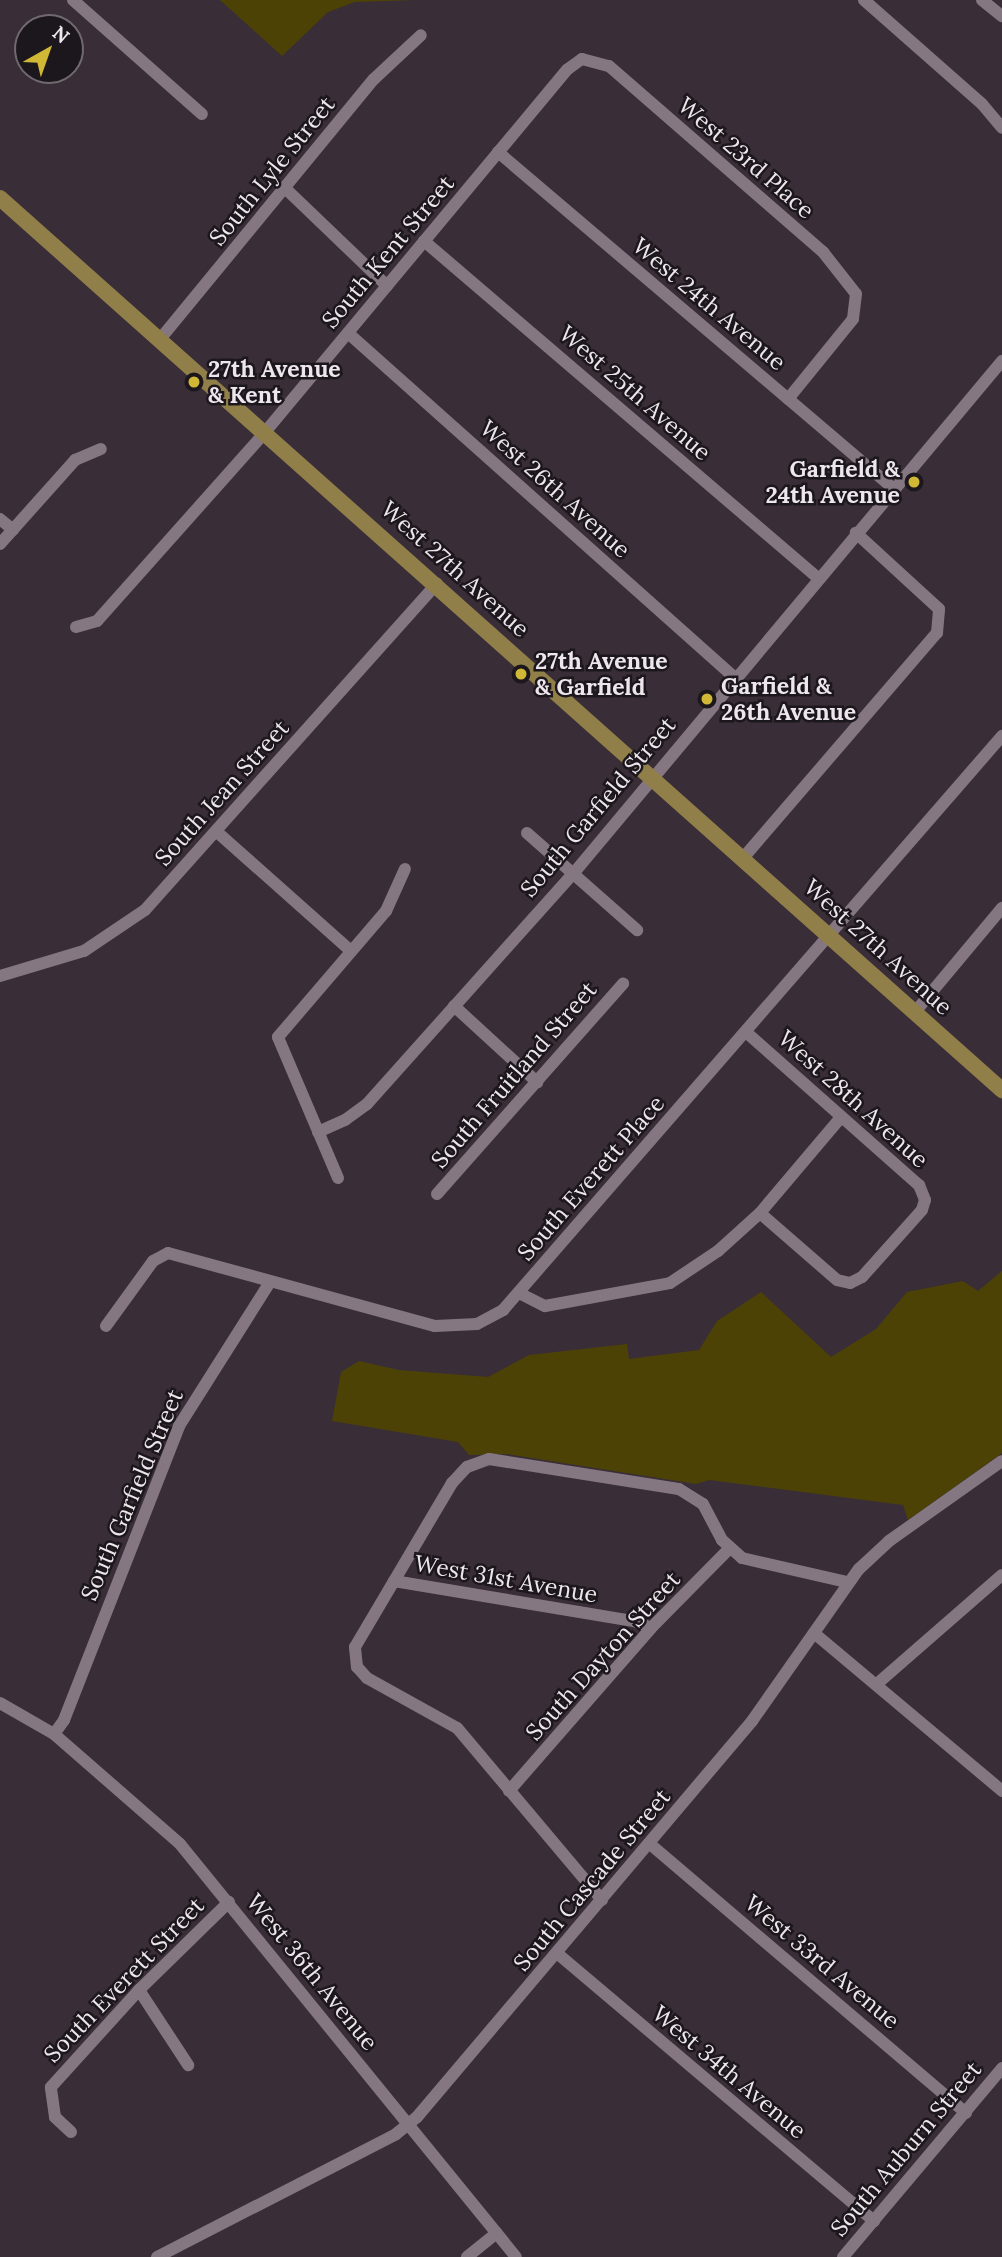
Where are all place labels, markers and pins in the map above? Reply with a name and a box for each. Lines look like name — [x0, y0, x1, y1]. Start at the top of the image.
place label: 27th Avenue & Kent — [208, 355, 341, 409]
marker: 27th Avenue & Kent — [186, 374, 202, 390]
place label: Garfield & 24th Avenue — [765, 455, 900, 509]
marker: Garfield & 24th Avenue — [906, 474, 922, 490]
place label: 27th Avenue & Garfield — [535, 647, 668, 701]
marker: 27th Avenue & Garfield — [513, 666, 529, 682]
place label: Garfield & 26th Avenue — [721, 672, 856, 726]
marker: Garfield & 26th Avenue — [699, 691, 715, 707]

